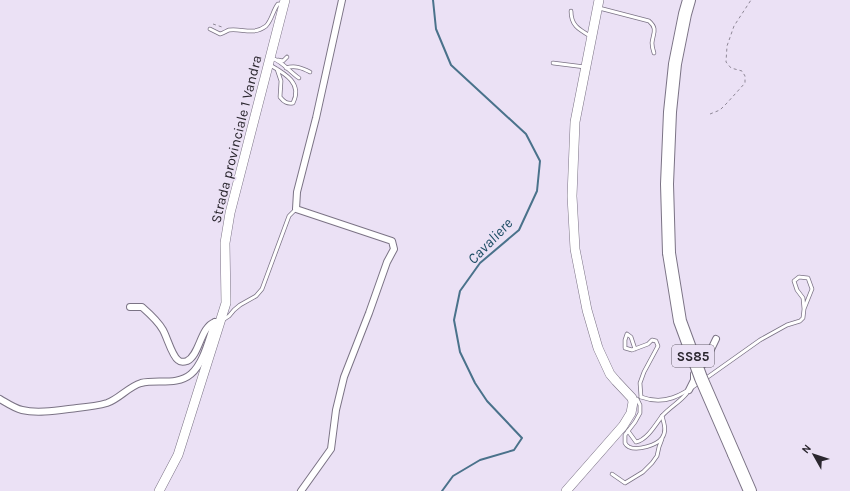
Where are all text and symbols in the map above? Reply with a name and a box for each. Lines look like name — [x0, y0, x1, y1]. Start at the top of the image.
street label: Strada provinciale 1 Vandra — [207, 53, 266, 225]
water label: Cavaliere — [464, 214, 516, 268]
road number: SS85 — [672, 345, 714, 367]
north arrow — [794, 435, 834, 475]
text: N — [799, 442, 814, 456]

